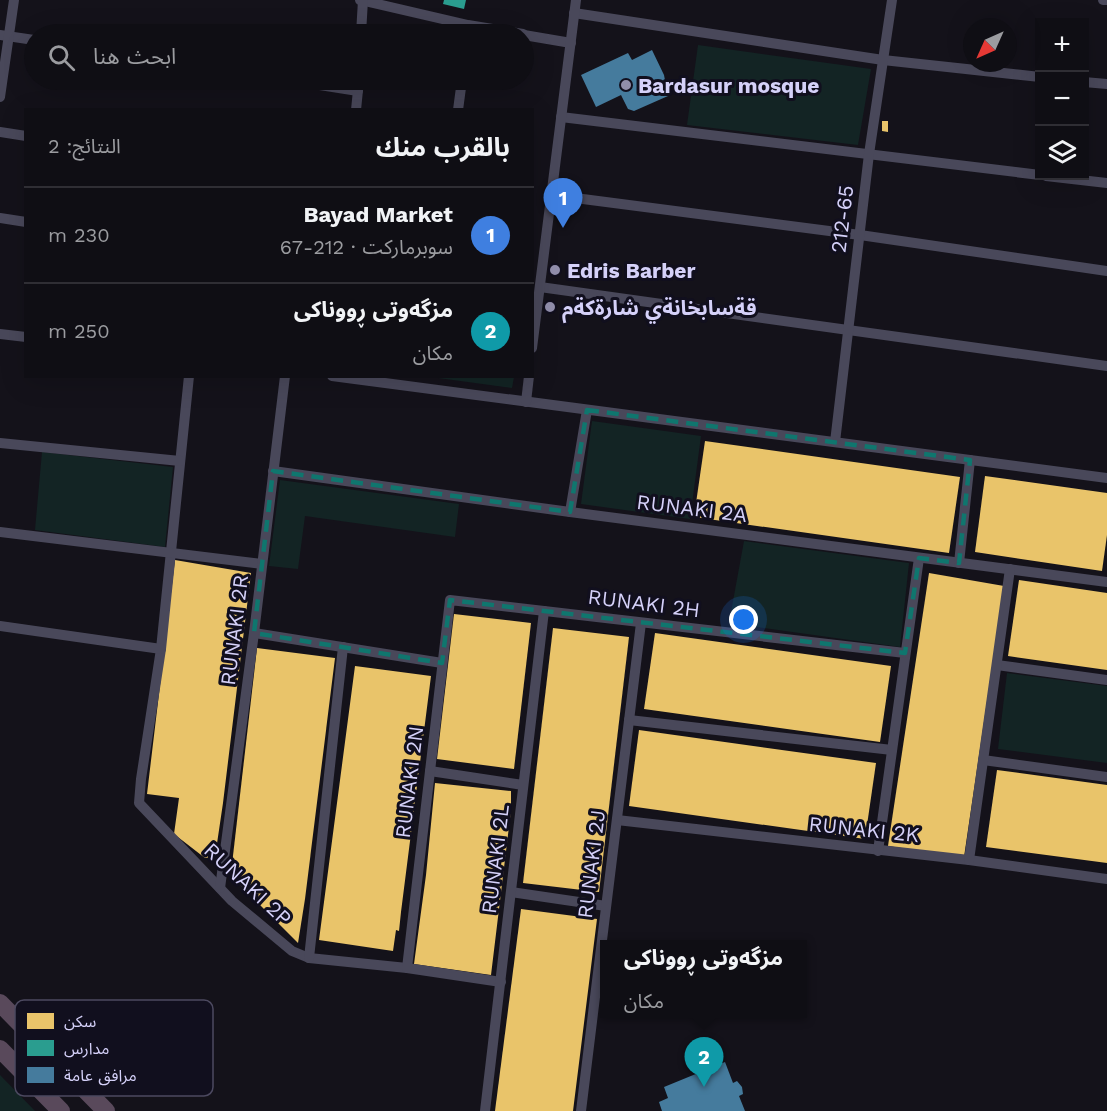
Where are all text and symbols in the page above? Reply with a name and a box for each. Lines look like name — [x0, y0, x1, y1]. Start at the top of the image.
north arrow — [963, 18, 1017, 72]
map controls — [1035, 18, 1089, 180]
button: + — [1035, 18, 1089, 72]
search box — [24, 24, 534, 90]
icon: search — [45, 41, 78, 74]
text: ابحث هنا — [93, 44, 176, 69]
button: − — [1035, 72, 1089, 126]
place label: Bardasur mosque — [638, 73, 819, 98]
marker: Bardasur mosque — [619, 78, 633, 92]
button: layers — [1035, 126, 1089, 180]
text: بالقرب منك — [376, 132, 510, 162]
text: النتائج: 2 — [48, 134, 121, 158]
pin: 1 — [544, 178, 582, 228]
street label: 212-65 — [825, 184, 859, 254]
text: Bayad Market — [304, 202, 453, 227]
text: 230 m — [48, 223, 110, 247]
text: 1 — [486, 223, 495, 247]
text: سوبرماركت · 212-67 — [280, 235, 453, 259]
place label: Edris Barber — [567, 258, 696, 283]
marker: Edris Barber — [548, 263, 562, 277]
place label: قةسابخانةي شارةكةم — [562, 295, 757, 324]
text: مزگەوتی ڕووناکی — [294, 297, 453, 322]
marker: قةسابخانةي شارةكةم — [543, 300, 557, 314]
text: 250 m — [48, 319, 110, 343]
text: 2 — [485, 319, 496, 343]
text: مكان — [413, 341, 453, 365]
street label: RUNAKI 2A — [635, 489, 749, 527]
street label: RUNAKI 2R — [215, 573, 253, 687]
street label: RUNAKI 2H — [586, 584, 702, 622]
your location — [729, 605, 758, 634]
street label: RUNAKI 2N — [390, 724, 428, 840]
street label: RUNAKI 2L — [476, 803, 514, 915]
street label: RUNAKI 2J — [572, 808, 610, 920]
street label: RUNAKI 2K — [807, 811, 921, 847]
street label: RUNAKI 2P — [199, 837, 297, 931]
popup — [600, 940, 807, 1018]
text: مزگەوتی ڕووناکی — [624, 945, 783, 970]
text: مكان — [624, 989, 664, 1013]
legend — [15, 1000, 213, 1096]
text: سكن — [64, 1012, 96, 1031]
pin: 2 — [684, 1038, 724, 1087]
text: مدارس — [64, 1039, 109, 1058]
text: مرافق عامة — [64, 1066, 137, 1086]

